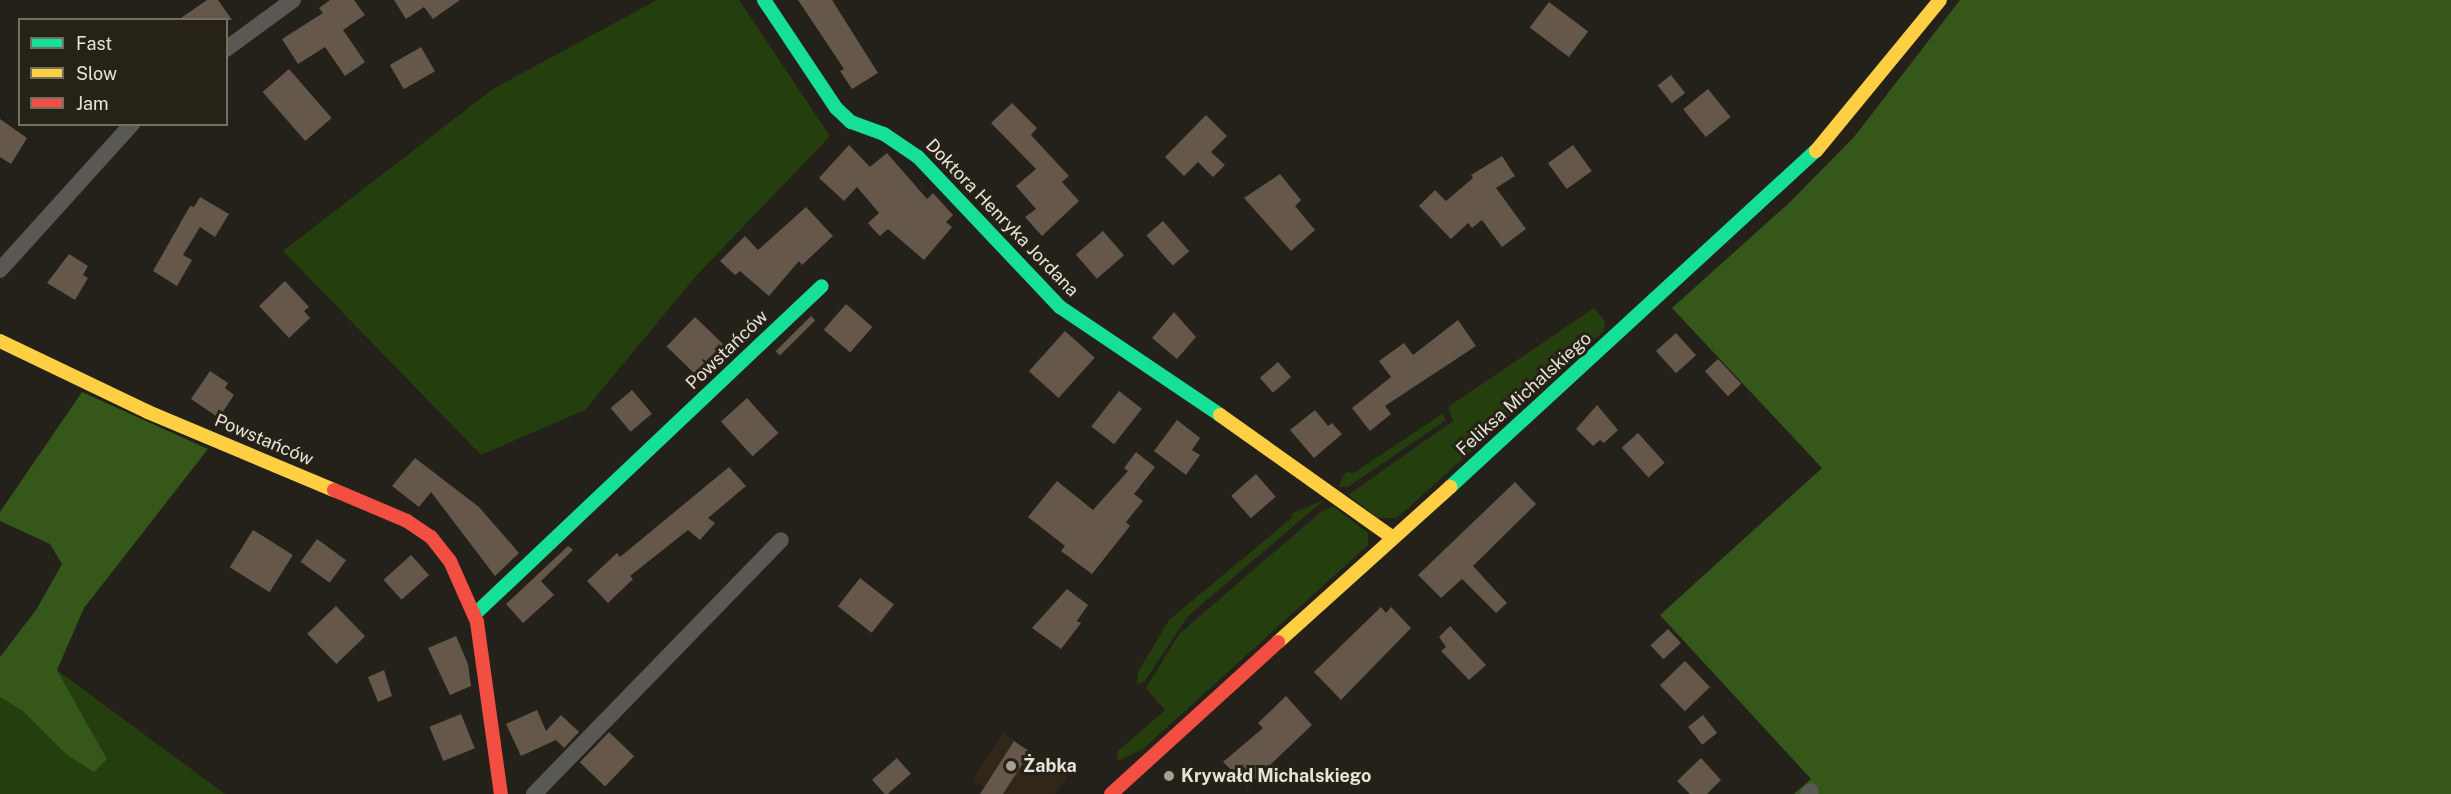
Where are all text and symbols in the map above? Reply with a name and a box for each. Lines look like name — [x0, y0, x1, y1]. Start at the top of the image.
legend — [18, 18, 228, 126]
text: Fast — [76, 33, 112, 54]
text: Slow — [76, 63, 117, 84]
text: Jam — [76, 93, 109, 114]
street label: Doktora Henryka Jordana — [921, 135, 1083, 301]
street label: Powstańców — [682, 306, 772, 394]
street label: Feliksa Michalskiego — [1452, 328, 1596, 460]
street label: Powstańców — [211, 410, 317, 470]
place label: Żabka — [1023, 755, 1077, 777]
marker: Żabka — [1004, 759, 1018, 773]
place label: Krywałd Michalskiego — [1181, 765, 1371, 787]
marker: Krywałd Michalskiego — [1162, 769, 1176, 783]

